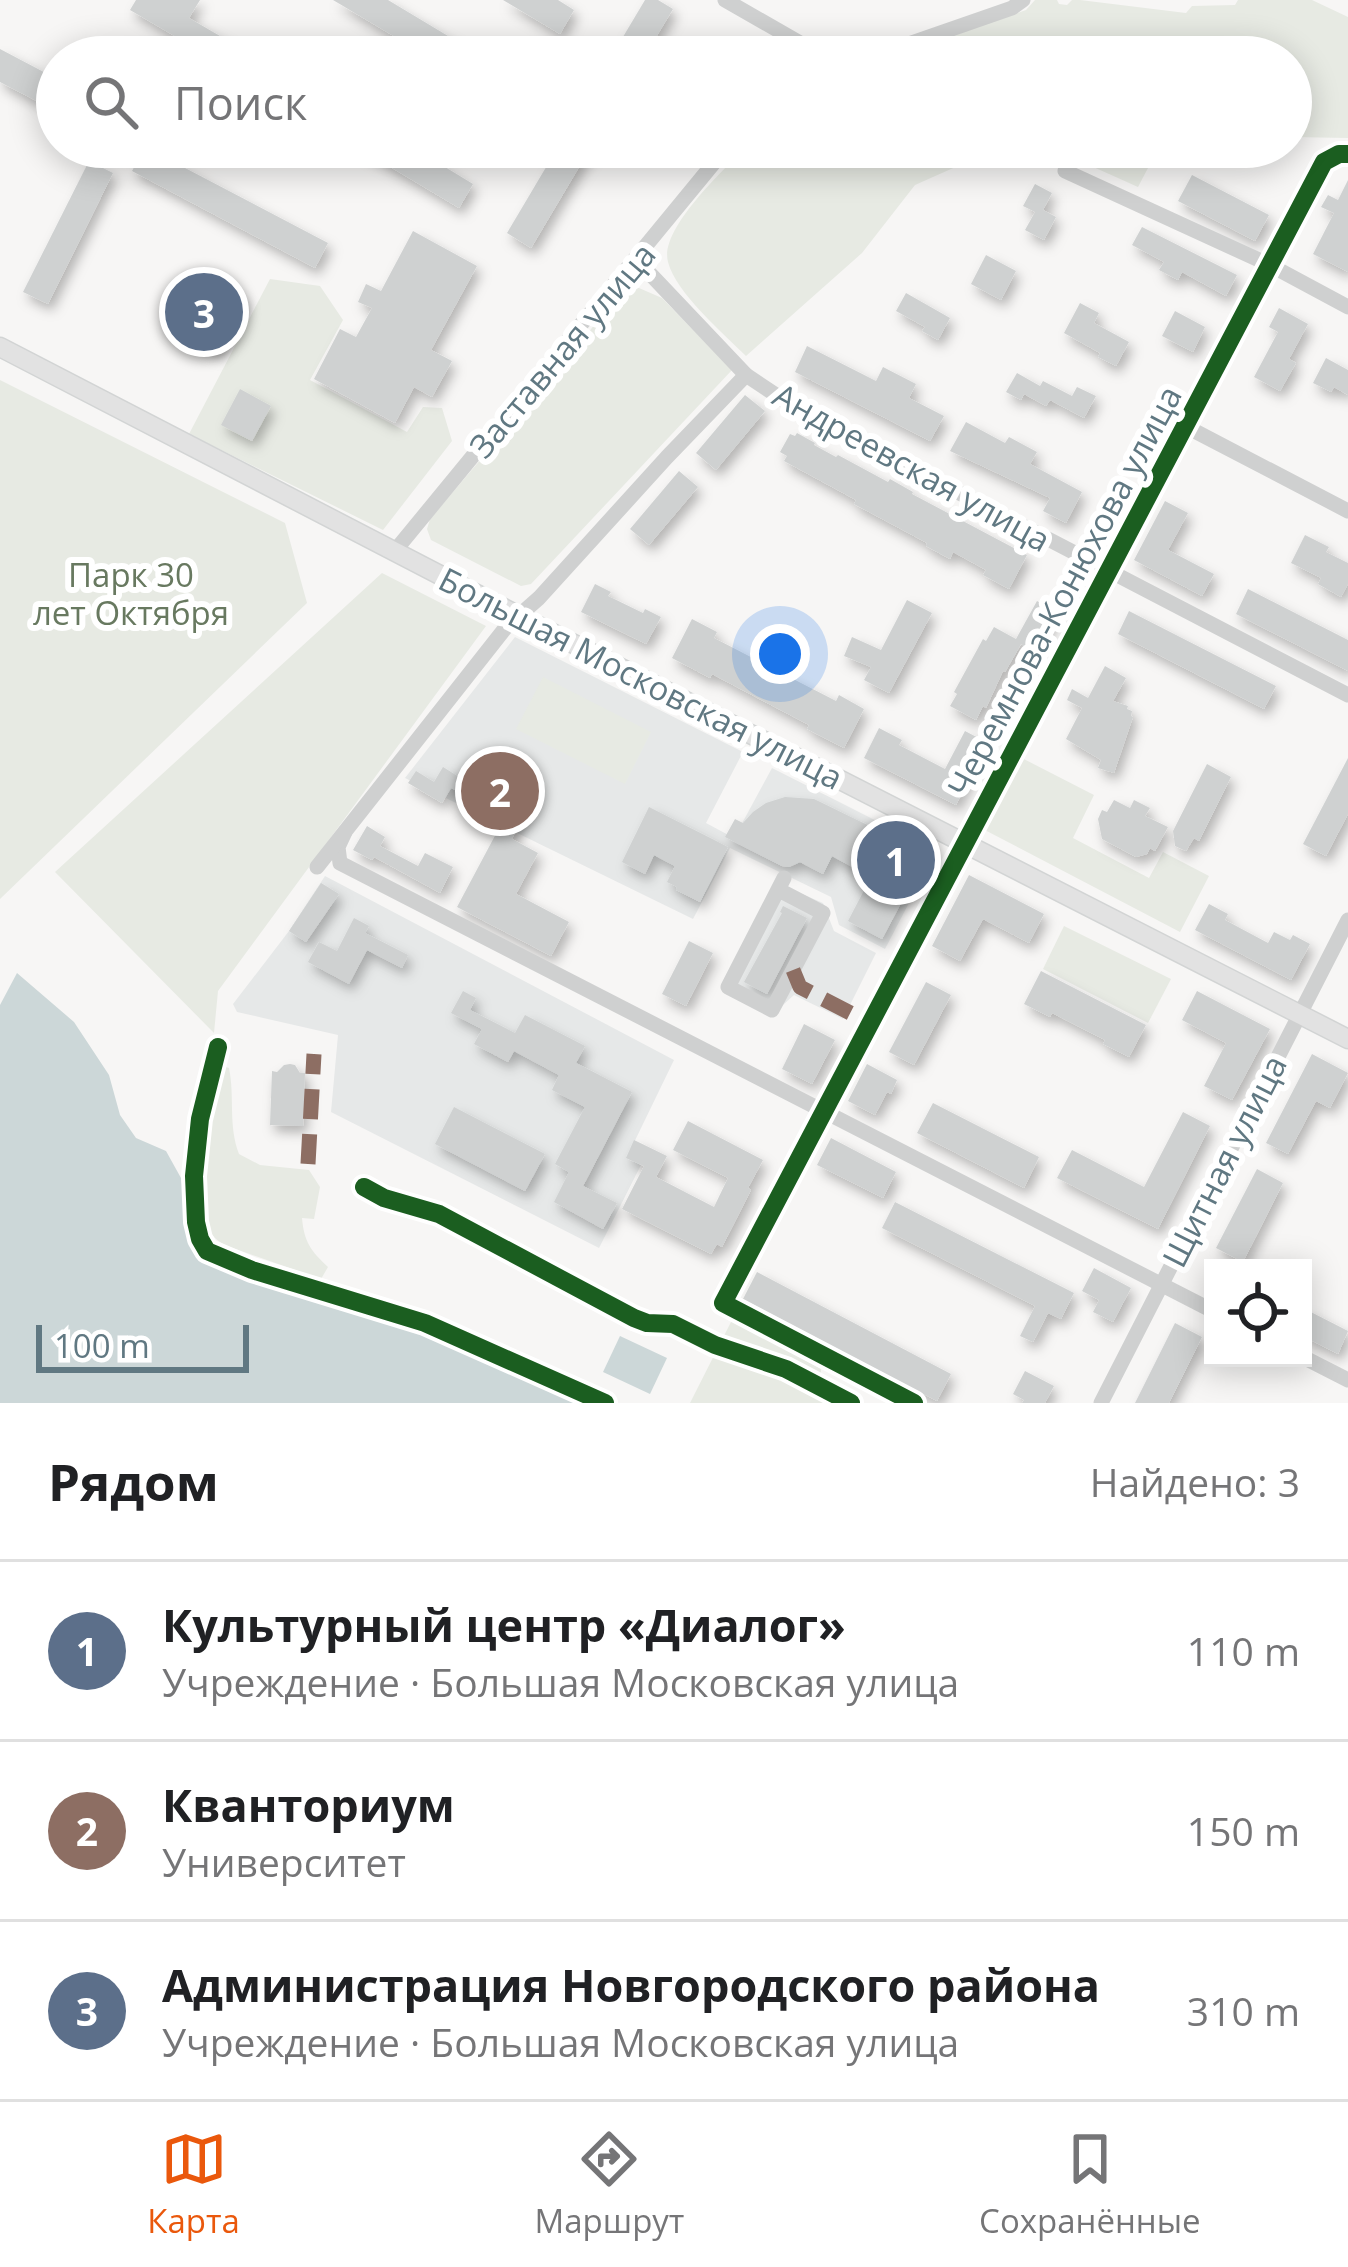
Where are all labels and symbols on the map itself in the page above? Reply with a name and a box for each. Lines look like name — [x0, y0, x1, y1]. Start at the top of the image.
street label: Заставная улица — [459, 233, 665, 467]
pin: 3 — [165, 267, 243, 357]
street label: Андреевская улица — [765, 372, 1059, 562]
street label: Черемнова-Конюхова улица — [936, 378, 1192, 804]
park label: Парк 30 лет Октября — [33, 552, 229, 635]
street label: Большая Московская улица — [431, 556, 851, 800]
your location — [750, 624, 810, 684]
pin: 2 — [461, 746, 539, 836]
pin: 1 — [857, 815, 935, 905]
street label: Щитная улица — [1151, 1047, 1297, 1275]
scale bar — [36, 1319, 249, 1372]

